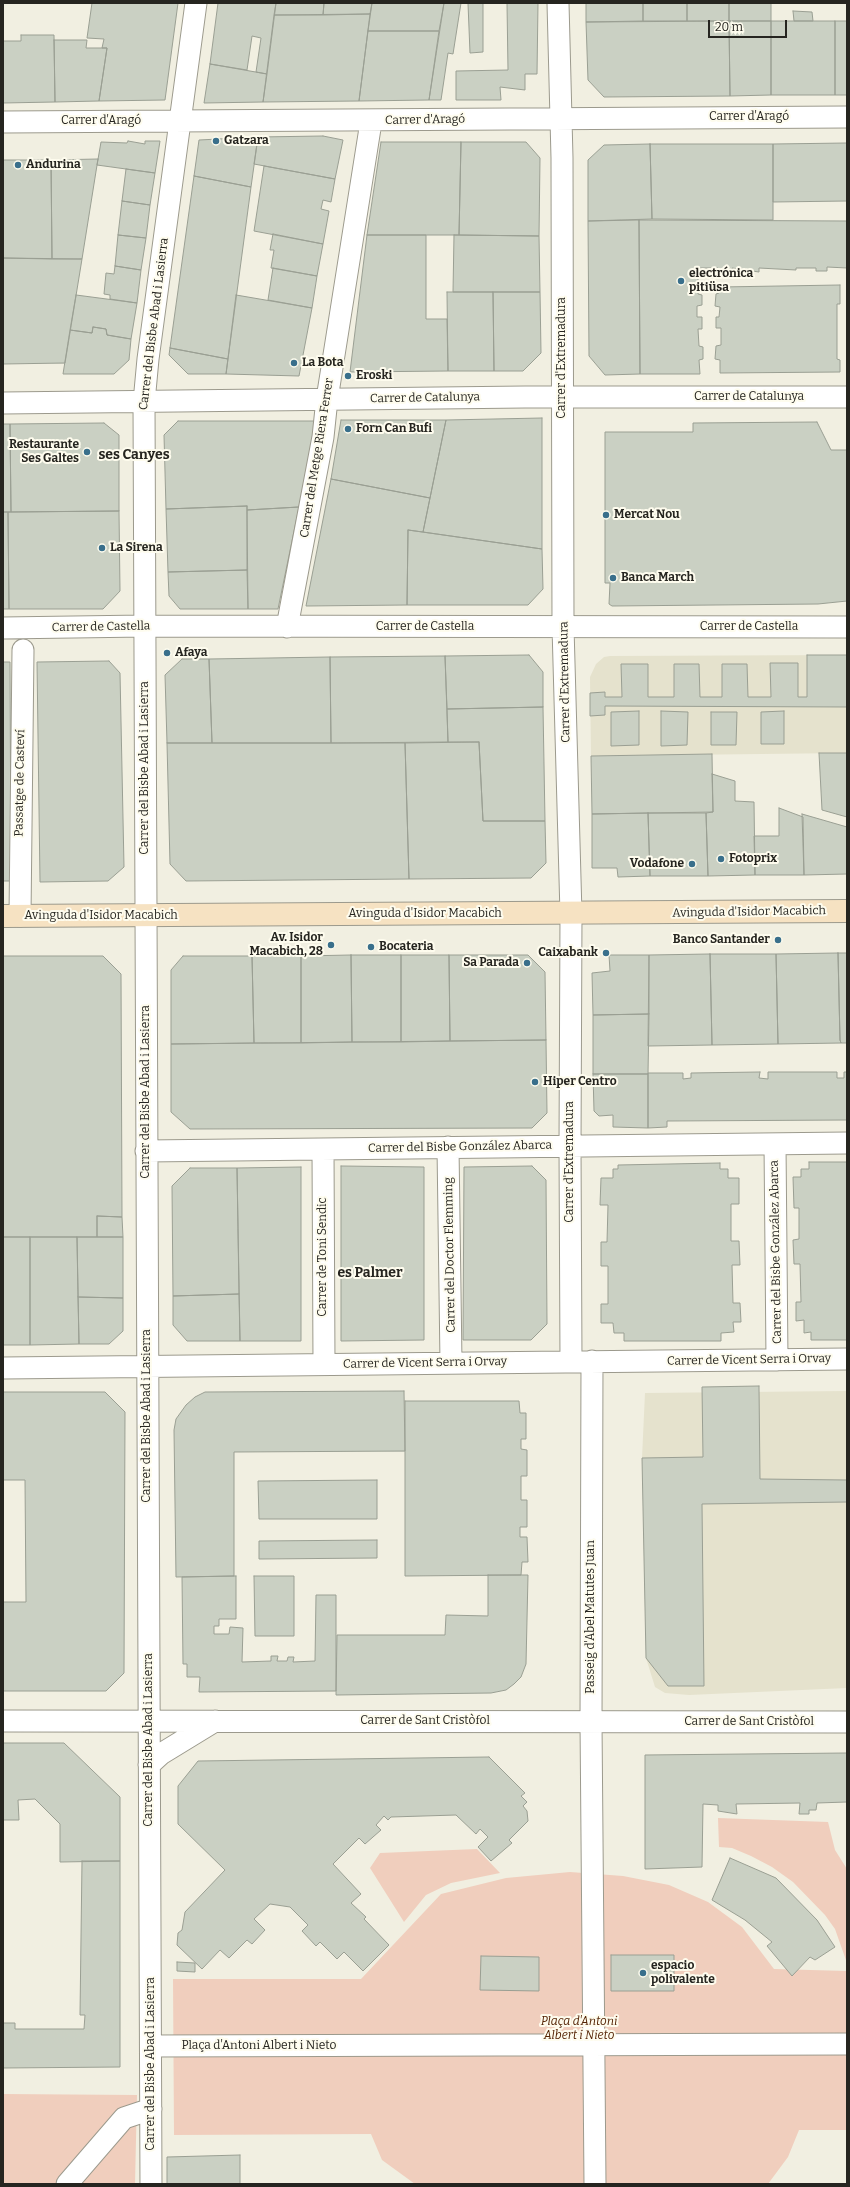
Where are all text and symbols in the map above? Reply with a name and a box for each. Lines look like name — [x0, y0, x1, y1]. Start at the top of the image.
scale bar — [710, 12, 789, 38]
text: 20 m — [715, 20, 743, 34]
street label: Carrer d'Aragó — [709, 110, 789, 124]
street label: Carrer d'Aragó — [385, 112, 465, 128]
street label: Carrer d'Aragó — [61, 114, 141, 128]
place label: Gatzara — [224, 134, 269, 148]
marker: Gatzara — [211, 136, 221, 146]
place label: Andurina — [26, 158, 81, 172]
marker: Andurina — [13, 160, 23, 170]
street label: Carrer del Bisbe Abad i Lasierra — [136, 237, 172, 411]
place label: electrónica pitiüsa — [689, 267, 753, 295]
marker: electrónica pitiüsa — [676, 276, 686, 286]
street label: Carrer d'Extremadura — [555, 297, 569, 419]
place label: La Bota — [302, 356, 343, 370]
marker: La Bota — [289, 358, 299, 368]
place label: Eroski — [356, 369, 392, 383]
marker: Eroski — [343, 371, 353, 381]
street label: Carrer del Metge Riera Ferrer — [297, 377, 337, 539]
street label: Carrer de Catalunya — [370, 390, 480, 406]
street label: Carrer de Catalunya — [694, 390, 804, 404]
place label: Forn Can Bufi — [356, 422, 432, 436]
marker: Forn Can Bufi — [343, 424, 353, 434]
place label: Restaurante Ses Galtes — [9, 438, 79, 466]
marker: Restaurante Ses Galtes — [82, 447, 92, 457]
district label: ses Canyes — [98, 447, 170, 463]
place label: Mercat Nou — [614, 508, 680, 522]
marker: Mercat Nou — [601, 510, 611, 520]
place label: La Sirena — [110, 541, 163, 555]
marker: La Sirena — [97, 543, 107, 553]
place label: Banca March — [621, 571, 694, 585]
marker: Banca March — [608, 573, 618, 583]
street label: Carrer de Castella — [52, 619, 150, 635]
street label: Carrer de Castella — [376, 620, 474, 634]
street label: Carrer de Castella — [700, 620, 798, 634]
street label: Carrer d'Extremadura — [557, 621, 573, 743]
place label: Afaya — [175, 646, 207, 660]
marker: Afaya — [162, 648, 172, 658]
street label: Carrer del Bisbe Abad i Lasierra — [138, 681, 152, 855]
street label: Passatge de Casteví — [12, 729, 28, 837]
place label: Fotoprix — [729, 852, 777, 866]
marker: Fotoprix — [716, 854, 726, 864]
place label: Vodafone — [630, 857, 684, 871]
marker: Vodafone — [687, 859, 697, 869]
street label: Avinguda d'Isidor Macabich — [672, 903, 826, 921]
street label: Avinguda d'Isidor Macabich — [348, 907, 502, 921]
street label: Avinguda d'Isidor Macabich — [24, 909, 178, 923]
place label: Av. Isidor Macabich, 28 — [249, 931, 323, 959]
place label: Banco Santander — [673, 933, 770, 947]
marker: Banco Santander — [773, 935, 783, 945]
marker: Av. Isidor Macabich, 28 — [326, 940, 336, 950]
place label: Bocateria — [379, 940, 433, 954]
marker: Bocateria — [366, 942, 376, 952]
place label: Caixabank — [538, 946, 598, 960]
marker: Caixabank — [601, 948, 611, 958]
place label: Sa Parada — [463, 956, 519, 970]
marker: Sa Parada — [522, 958, 532, 968]
street label: Carrer del Bisbe Abad i Lasierra — [139, 1005, 153, 1179]
place label: Hiper Centro — [543, 1075, 617, 1089]
marker: Hiper Centro — [530, 1077, 540, 1087]
street label: Carrer d'Extremadura — [563, 1101, 577, 1223]
street label: Carrer del Bisbe González Abarca — [368, 1138, 552, 1156]
street label: Carrer del Bisbe González Abarca — [767, 1160, 785, 1344]
street label: Carrer del Doctor Flemming — [441, 1177, 459, 1333]
street label: Carrer de Toni Sendic — [316, 1197, 330, 1317]
district label: es Palmer — [337, 1265, 403, 1281]
street label: Carrer del Bisbe Abad i Lasierra — [140, 1329, 154, 1503]
street label: Carrer de Vicent Serra i Orvay — [667, 1351, 831, 1369]
street label: Carrer de Vicent Serra i Orvay — [343, 1354, 507, 1372]
street label: Passeig d'Abel Matutes Juan — [584, 1540, 598, 1694]
street label: Carrer del Bisbe Abad i Lasierra — [142, 1653, 156, 1827]
street label: Carrer de Sant Cristòfol — [360, 1714, 490, 1728]
street label: Carrer de Sant Cristòfol — [684, 1715, 814, 1729]
place label: espacio polivalente — [651, 1959, 715, 1987]
marker: espacio polivalente — [638, 1968, 648, 1978]
street label: Carrer del Bisbe Abad i Lasierra — [144, 1977, 158, 2151]
park label: Plaça d'Antoni Albert i Nieto — [541, 2015, 617, 2043]
street label: Plaça d'Antoni Albert i Nieto — [182, 2039, 336, 2053]

